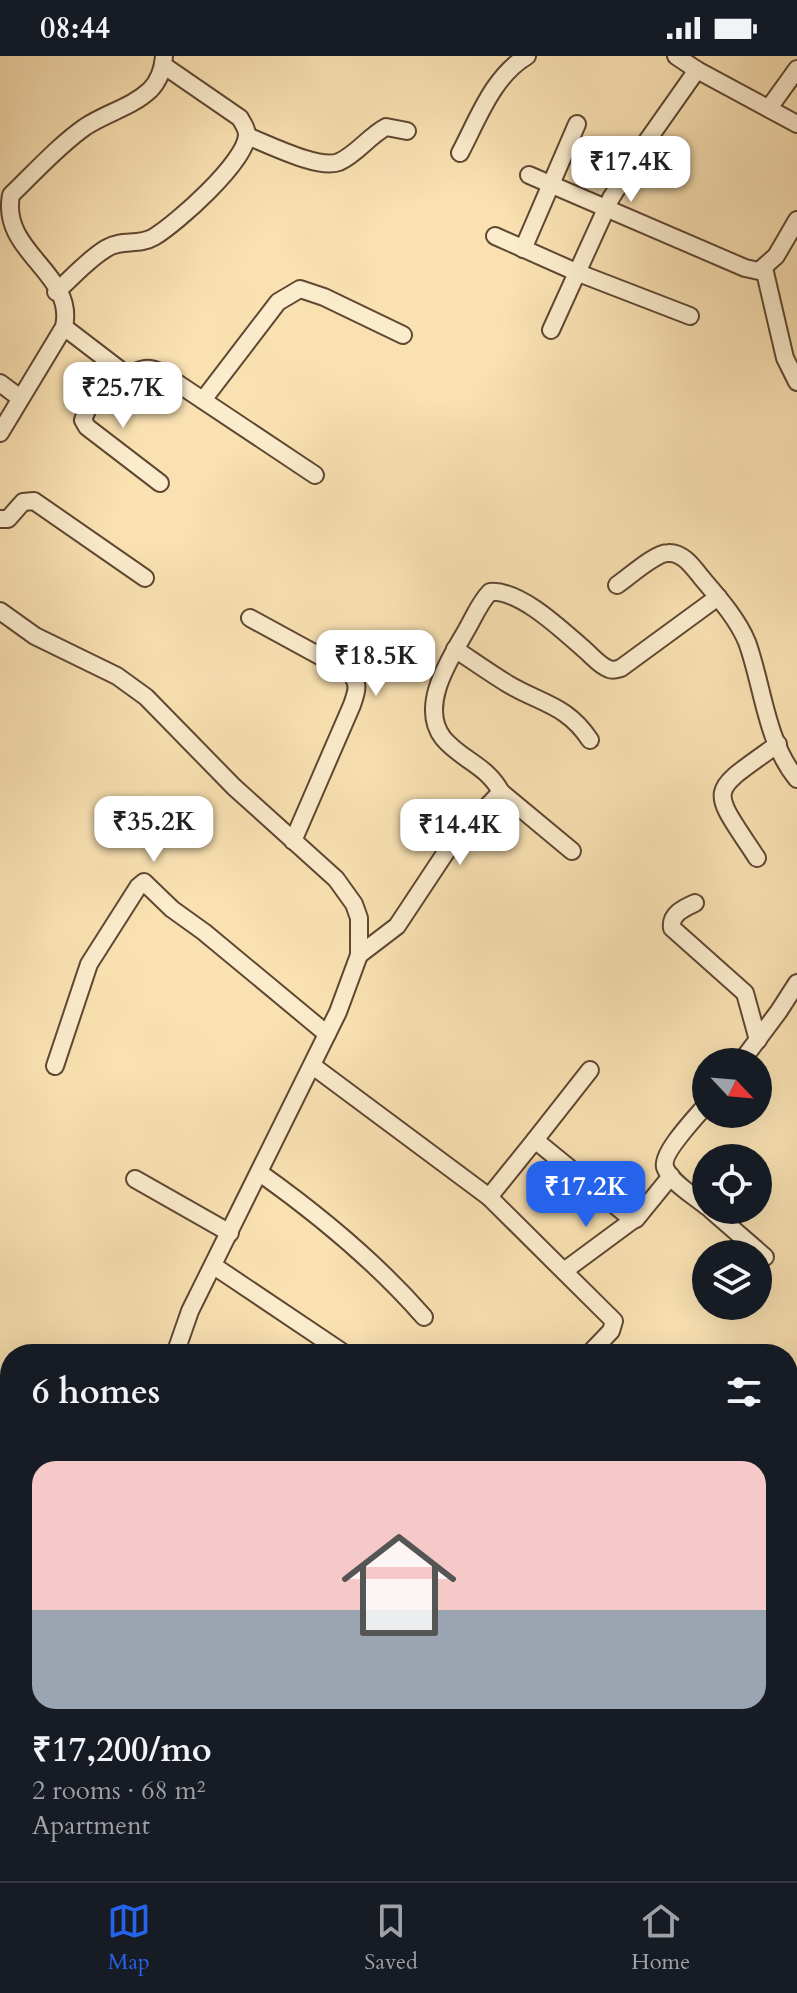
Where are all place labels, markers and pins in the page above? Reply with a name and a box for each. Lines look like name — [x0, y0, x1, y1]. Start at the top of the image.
pin: ₹17.4K — [566, 136, 696, 204]
pin: ₹25.7K — [58, 362, 188, 430]
pin: ₹18.5K — [311, 630, 441, 698]
pin: ₹35.2K — [89, 796, 219, 864]
pin: ₹14.4K — [395, 799, 525, 867]
pin: ₹17.2K — [521, 1161, 651, 1229]

